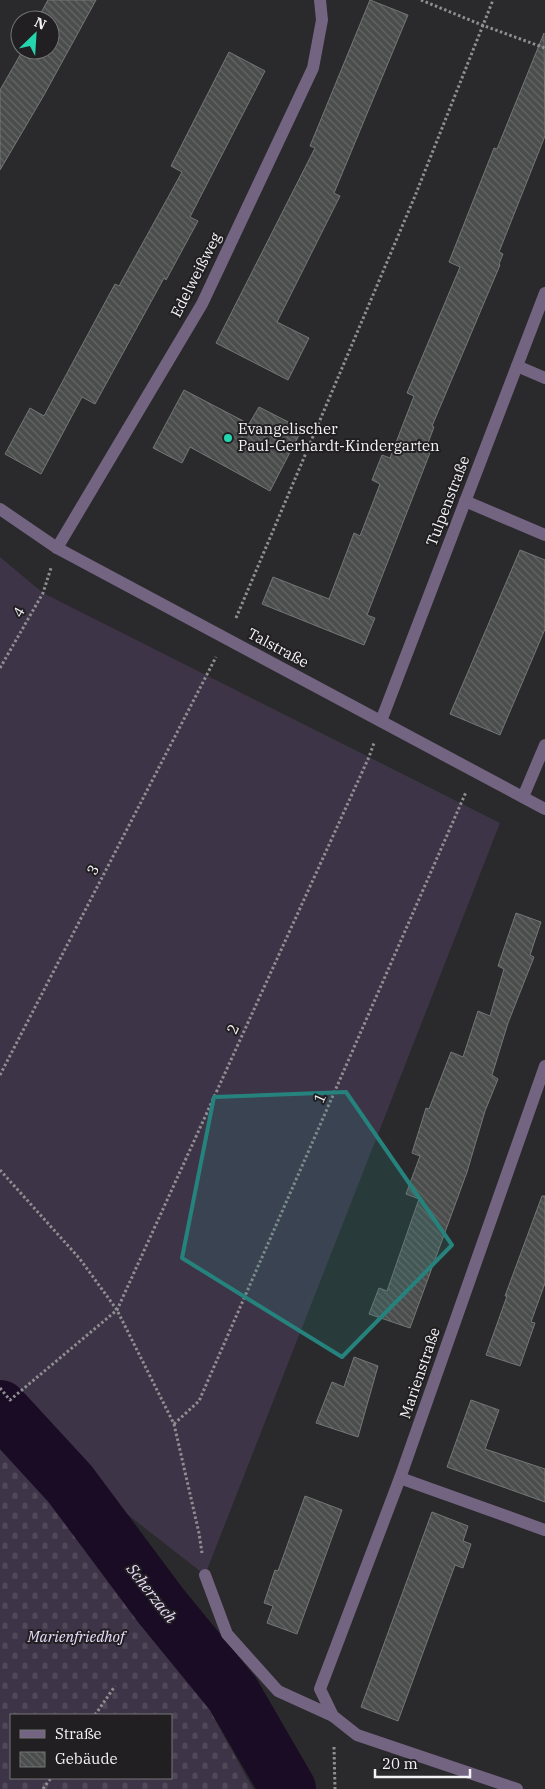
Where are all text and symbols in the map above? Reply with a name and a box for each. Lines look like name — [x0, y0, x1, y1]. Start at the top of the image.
north arrow — [10, 10, 60, 60]
text: N — [32, 13, 49, 34]
street label: Edelweißweg — [166, 229, 225, 320]
place label: Evangelischer Paul-Gerhardt-Kindergarten — [238, 419, 440, 455]
marker: Evangelischer Paul-Gerhardt-Kindergarten — [222, 432, 234, 444]
street label: Tulpenstraße — [422, 453, 473, 549]
street label: 4 — [8, 603, 29, 620]
street label: Talstraße — [244, 623, 312, 672]
street label: 3 — [82, 861, 103, 878]
street label: 2 — [222, 1021, 243, 1037]
street label: 1 — [309, 1090, 330, 1106]
street label: Marienstraße — [395, 1325, 444, 1421]
water label: Scherzach — [122, 1558, 182, 1627]
park label: Marienfriedhof — [27, 1627, 128, 1646]
legend — [10, 1714, 172, 1779]
text: Straße — [55, 1724, 102, 1743]
scale bar — [375, 1746, 470, 1778]
text: Gebäude — [55, 1749, 118, 1768]
text: 20 m — [382, 1754, 418, 1773]

